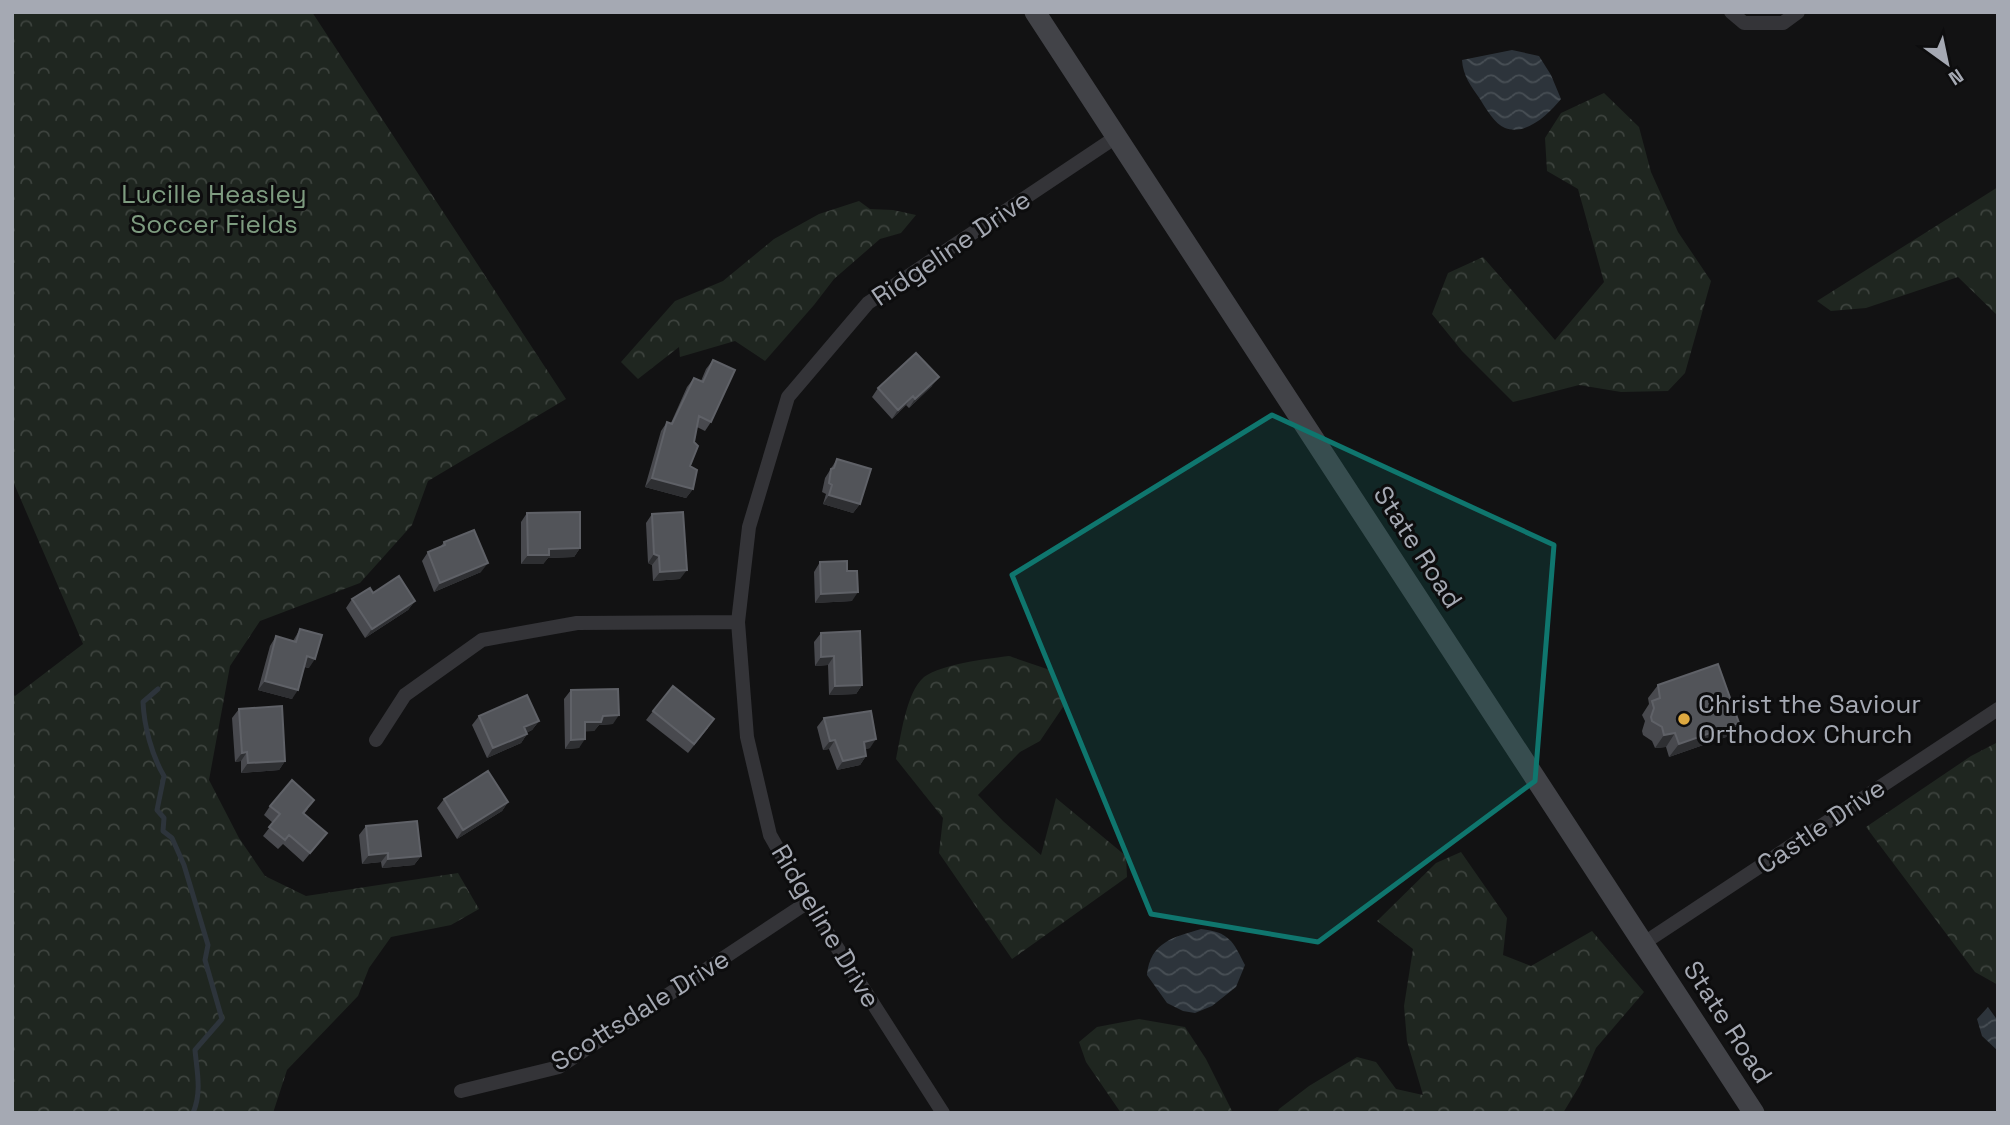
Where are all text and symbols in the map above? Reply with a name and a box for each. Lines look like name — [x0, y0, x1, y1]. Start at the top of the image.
north arrow — [1912, 28, 1982, 98]
text: N — [1944, 63, 1968, 91]
park label: Lucille Heasley Soccer Fields — [121, 177, 307, 241]
street label: Ridgeline Drive — [865, 182, 1037, 314]
street label: State Road — [1366, 479, 1470, 615]
place label: Christ the Saviour Orthodox Church — [1698, 687, 1921, 751]
marker: Christ the Saviour Orthodox Church — [1676, 711, 1692, 727]
street label: Castle Drive — [1750, 771, 1892, 881]
street label: Ridgeline Drive — [764, 838, 888, 1014]
street label: Scottsdale Drive — [544, 942, 736, 1078]
street label: State Road — [1676, 954, 1780, 1090]

